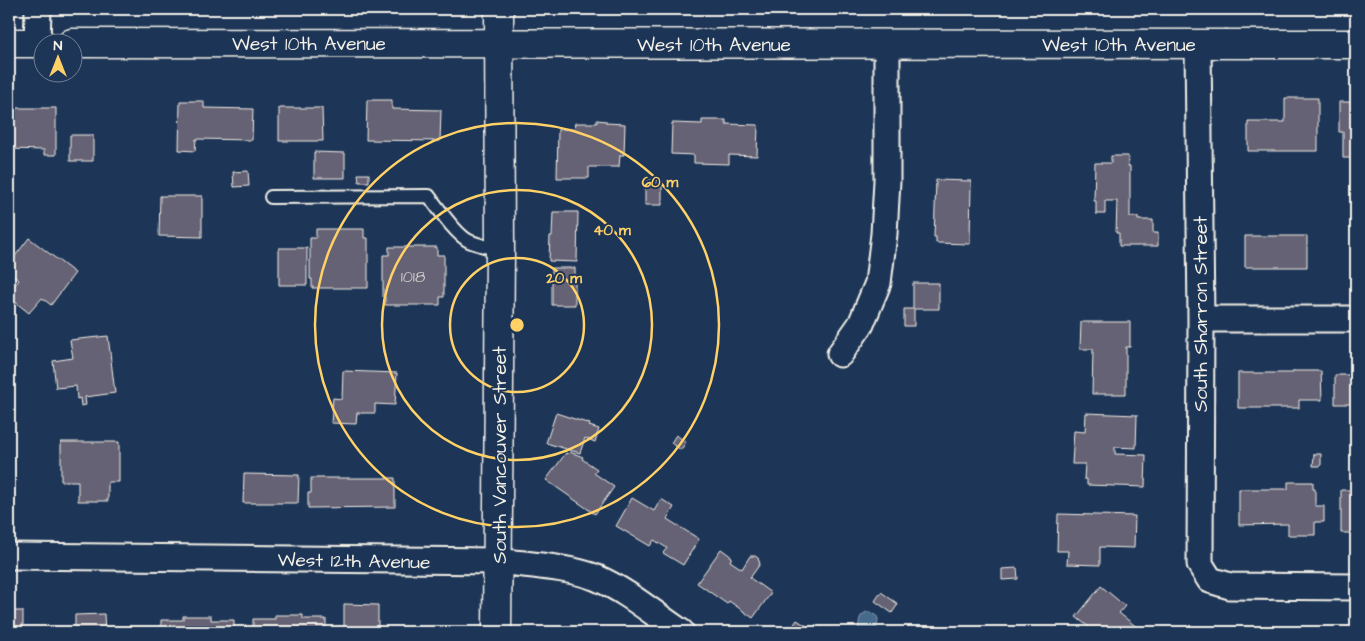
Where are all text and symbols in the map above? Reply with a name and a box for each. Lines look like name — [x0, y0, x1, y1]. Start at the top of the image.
street label: West 10th Avenue — [232, 31, 386, 58]
north arrow — [32, 32, 82, 82]
street label: West 10th Avenue — [637, 32, 791, 59]
street label: West 10th Avenue — [1042, 32, 1196, 59]
text: N — [54, 36, 63, 56]
text: 60 m — [642, 172, 679, 193]
street label: South Sharron Street — [1188, 216, 1215, 412]
text: 40 m — [593, 220, 631, 241]
house number: 1018 — [401, 266, 425, 288]
text: 20 m — [545, 268, 582, 289]
centre of rings — [508, 316, 526, 334]
street label: South Vancouver Street — [487, 346, 514, 564]
street label: West 12th Avenue — [277, 547, 431, 576]

